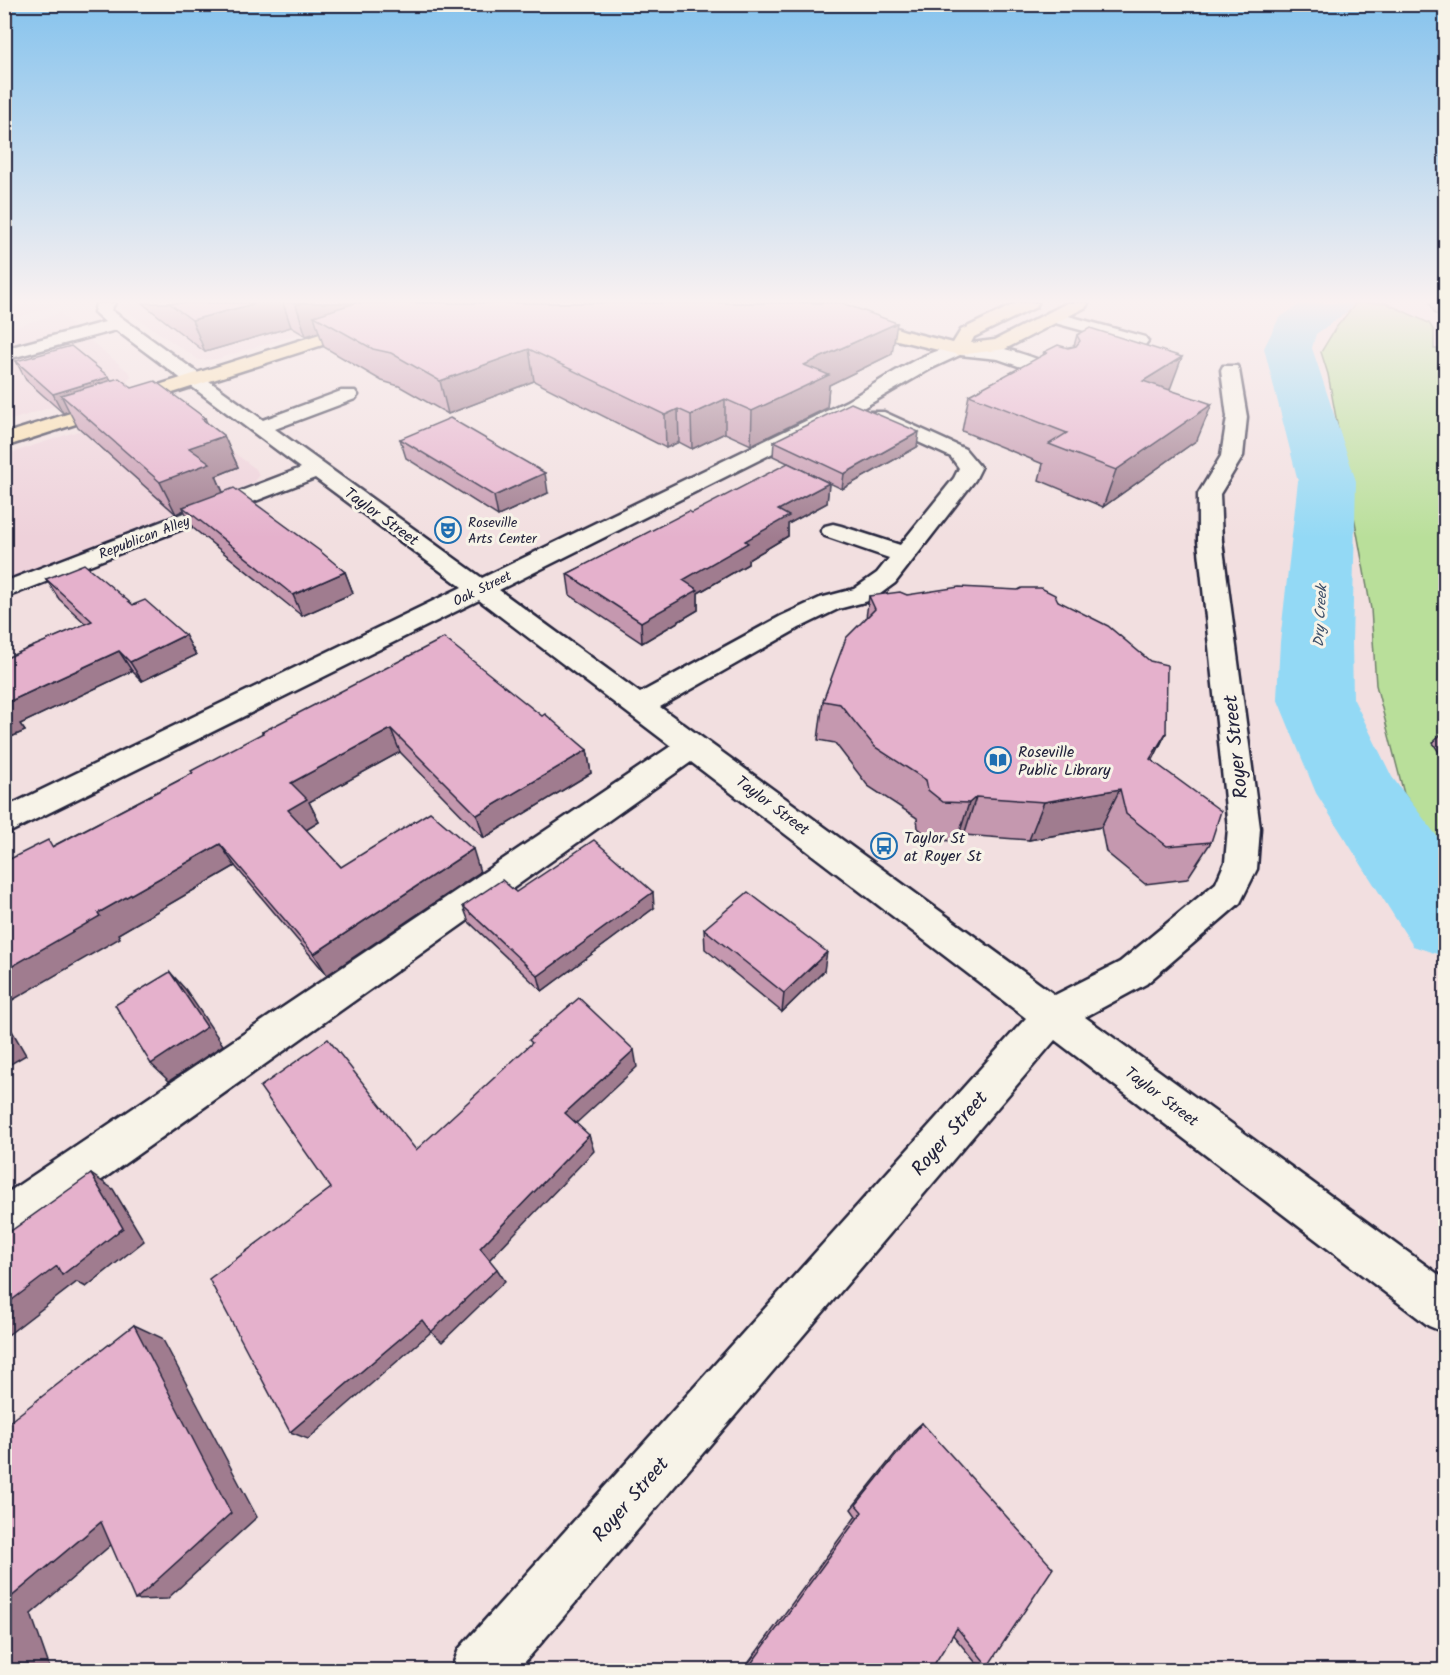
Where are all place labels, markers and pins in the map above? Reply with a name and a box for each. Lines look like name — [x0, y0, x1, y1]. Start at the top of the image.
place label: Roseville Arts Center — [468, 512, 538, 550]
theatre icon: Roseville Arts Center — [433, 515, 463, 545]
place label: Roseville Public Library — [1018, 740, 1111, 783]
library icon: Roseville Public Library — [983, 745, 1013, 775]
place label: Taylor St at Royer St — [904, 826, 983, 869]
bus stop icon: Taylor St at Royer St — [869, 831, 899, 861]

